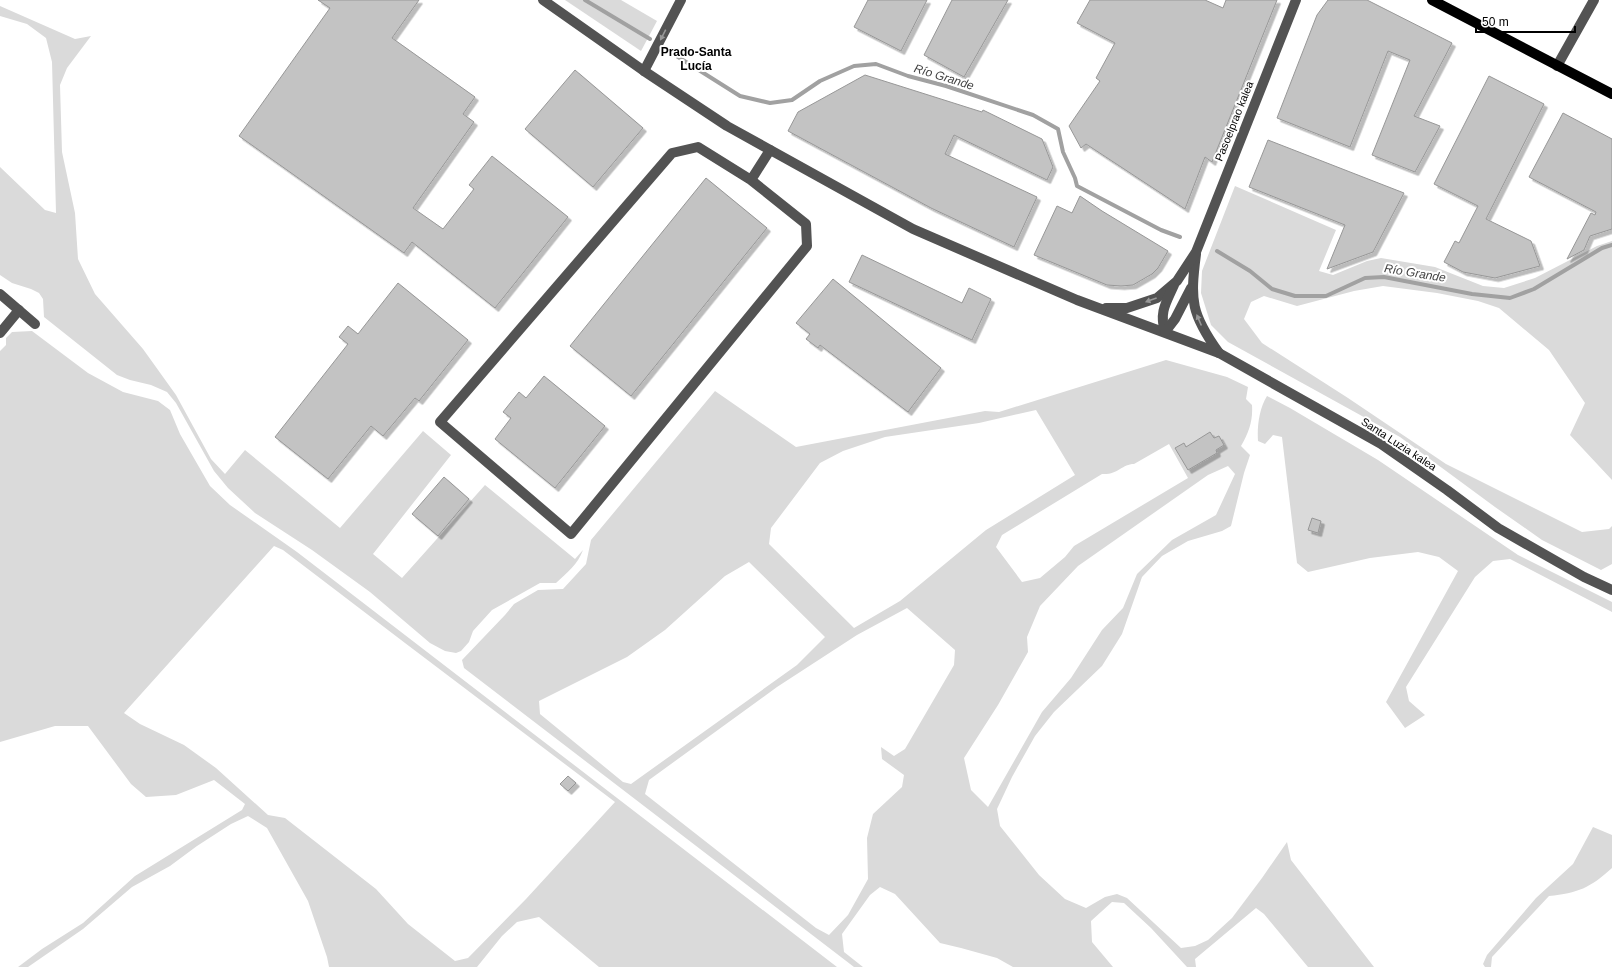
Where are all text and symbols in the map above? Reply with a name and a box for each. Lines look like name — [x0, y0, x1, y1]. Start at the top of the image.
scale bar — [1476, 8, 1575, 34]
text: 50 m — [1482, 15, 1509, 29]
one-way arrow — [660, 29, 666, 41]
district label: Prado-Santa Lucía — [661, 45, 732, 73]
water label: Río Grande — [912, 61, 976, 93]
street label: Pasoelprao kalea — [1213, 79, 1256, 163]
water label: Río Grande — [1383, 261, 1447, 285]
one-way arrow — [1144, 297, 1156, 303]
one-way arrow — [1196, 314, 1202, 325]
street label: Santa Luzia kalea — [1359, 415, 1440, 473]

